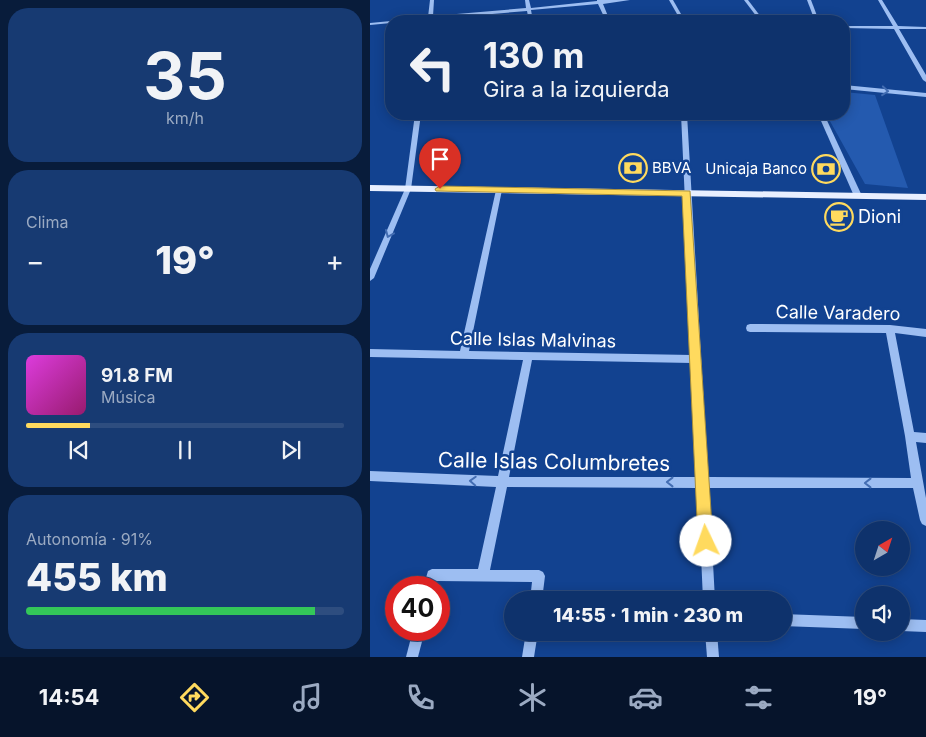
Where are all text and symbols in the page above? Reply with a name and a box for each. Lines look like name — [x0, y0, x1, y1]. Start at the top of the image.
text: 130 m — [483, 34, 585, 76]
icon: left — [400, 35, 465, 100]
text: 35 — [143, 36, 227, 115]
text: Gira a la izquierda — [483, 76, 670, 102]
one-way arrow — [881, 85, 889, 96]
text: km/h — [166, 108, 204, 128]
pin — [419, 138, 461, 189]
icon: arrive — [426, 145, 454, 173]
bank icon: BBVA — [618, 153, 648, 183]
bank icon: Unicaja Banco — [811, 154, 841, 184]
place label: BBVA — [652, 158, 691, 177]
place label: Unicaja Banco — [705, 159, 807, 178]
cafe icon: Dioni — [824, 202, 854, 232]
place label: Dioni — [858, 206, 901, 227]
text: Clima — [26, 212, 68, 232]
one-way arrow — [384, 229, 395, 238]
text: 19° — [155, 237, 215, 283]
text: − — [26, 244, 45, 278]
text: + — [325, 244, 344, 278]
street label: Calle Varadero — [775, 301, 901, 324]
street label: Calle Islas Malvinas — [450, 328, 616, 351]
text: 91.8 FM — [101, 364, 173, 387]
text: Música — [101, 387, 156, 407]
icon: previous — [65, 436, 93, 464]
icon: pause — [171, 436, 199, 464]
icon: next — [277, 436, 305, 464]
street label: Calle Islas Columbretes — [438, 447, 670, 476]
one-way arrow — [469, 475, 477, 486]
one-way arrow — [666, 477, 674, 487]
one-way arrow — [864, 478, 872, 488]
position arrow — [679, 514, 731, 566]
north arrow — [855, 521, 910, 576]
map controls — [855, 521, 910, 641]
text: Autonomía · 91% — [26, 529, 153, 549]
text: 455 km — [26, 554, 168, 600]
speed limit sign: 40 — [385, 576, 450, 641]
button: sound — [855, 586, 910, 641]
text: 14:55 · 1 min · 230 m — [553, 604, 743, 627]
icon: directions — [177, 680, 212, 715]
icon: music — [290, 680, 325, 715]
icon: phone — [403, 680, 438, 715]
icon: climate — [515, 680, 550, 715]
icon: car — [628, 680, 663, 715]
icon: filters — [741, 680, 776, 715]
text: 14:54 — [39, 684, 99, 710]
text: 19° — [853, 684, 887, 710]

